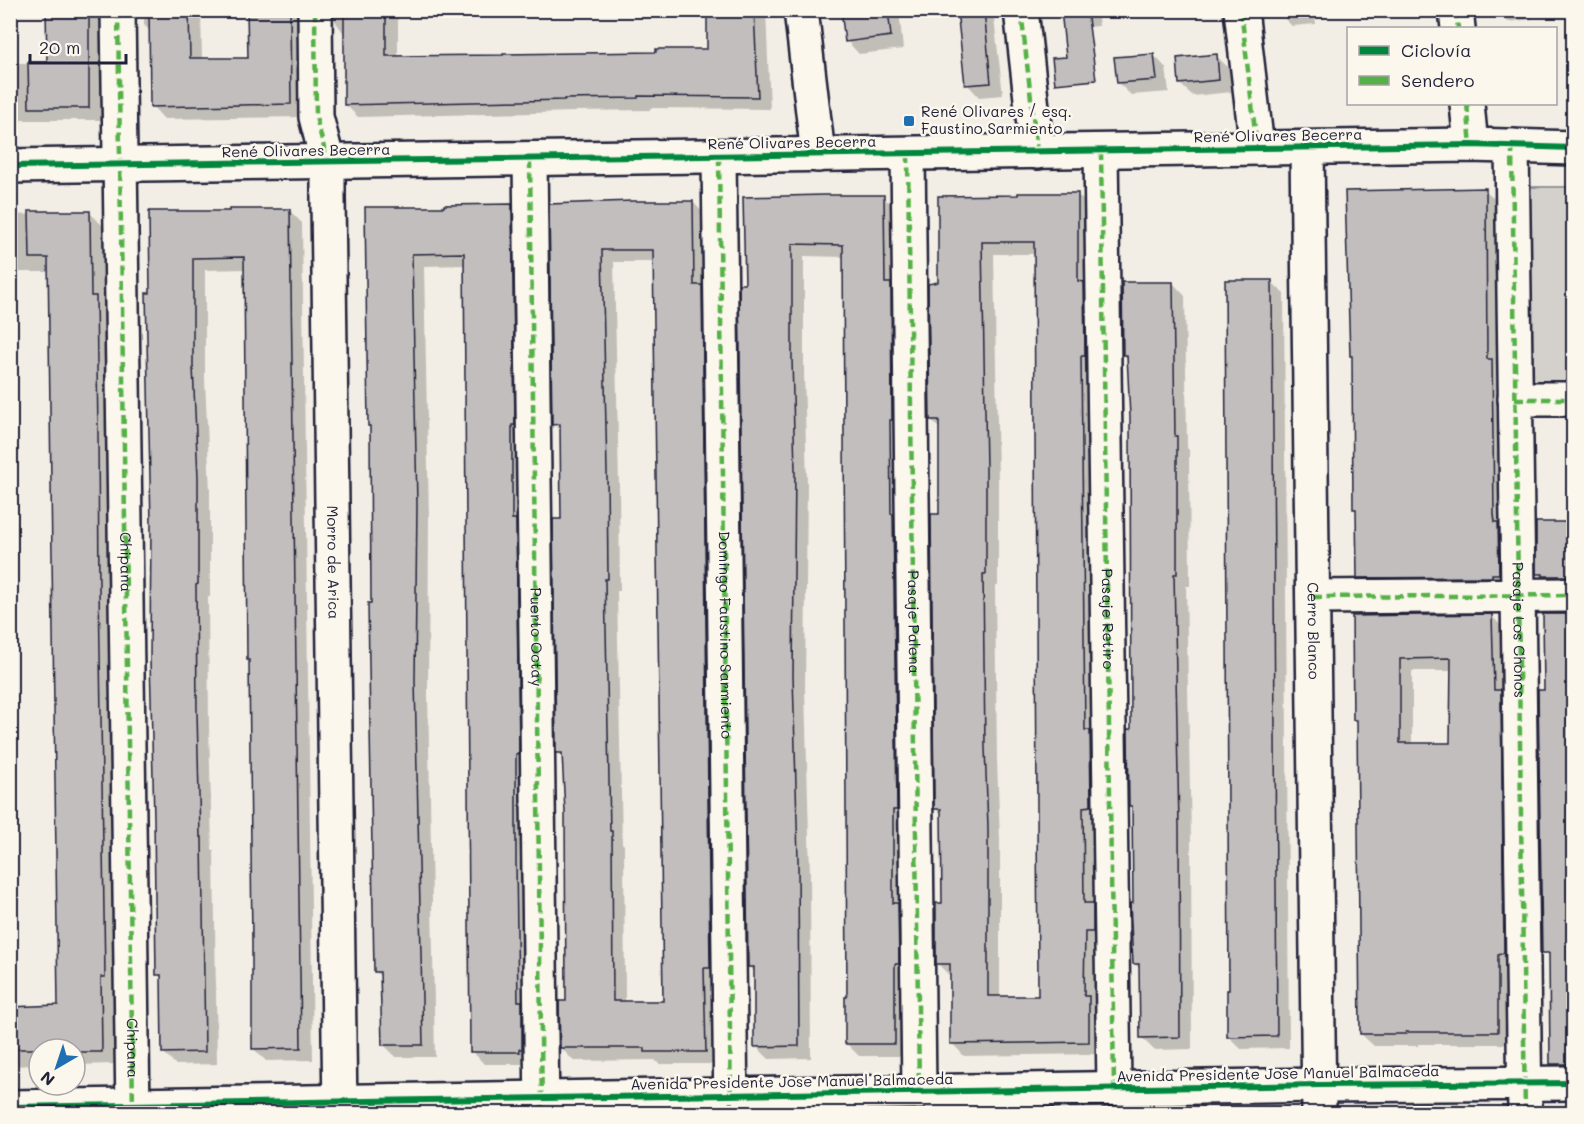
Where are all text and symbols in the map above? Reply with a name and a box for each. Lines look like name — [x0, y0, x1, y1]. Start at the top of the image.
scale bar — [30, 27, 126, 65]
legend — [1347, 27, 1557, 105]
text: 20 m — [39, 35, 80, 59]
text: Ciclovía — [1401, 38, 1472, 62]
text: Sendero — [1401, 68, 1475, 92]
place label: René Olivares / esq. Faustino Sarmiento — [921, 101, 1072, 138]
marker: René Olivares / esq. Faustino Sarmiento — [902, 114, 916, 128]
street label: René Olivares Becerra — [1193, 124, 1363, 146]
street label: René Olivares Becerra — [707, 131, 877, 153]
street label: René Olivares Becerra — [221, 139, 391, 161]
street label: Morro de Arica — [323, 505, 345, 620]
street label: Domingo Faustino Sarmiento — [715, 531, 737, 739]
street label: Chipana — [116, 532, 137, 592]
street label: Pasaje Los Chonos — [1509, 562, 1530, 698]
street label: Pasaje Retiro — [1098, 568, 1119, 670]
street label: Pasaje Palena — [904, 570, 925, 674]
street label: Cerro Blanco — [1303, 582, 1325, 680]
street label: Puerto Octay — [526, 587, 548, 687]
street label: Chipana — [123, 1018, 144, 1078]
north arrow — [27, 1037, 87, 1097]
street label: Avenida Presidente Jose Manuel Balmaceda — [1116, 1060, 1440, 1086]
text: N — [36, 1067, 59, 1091]
street label: Avenida Presidente Jose Manuel Balmaceda — [630, 1068, 954, 1094]

